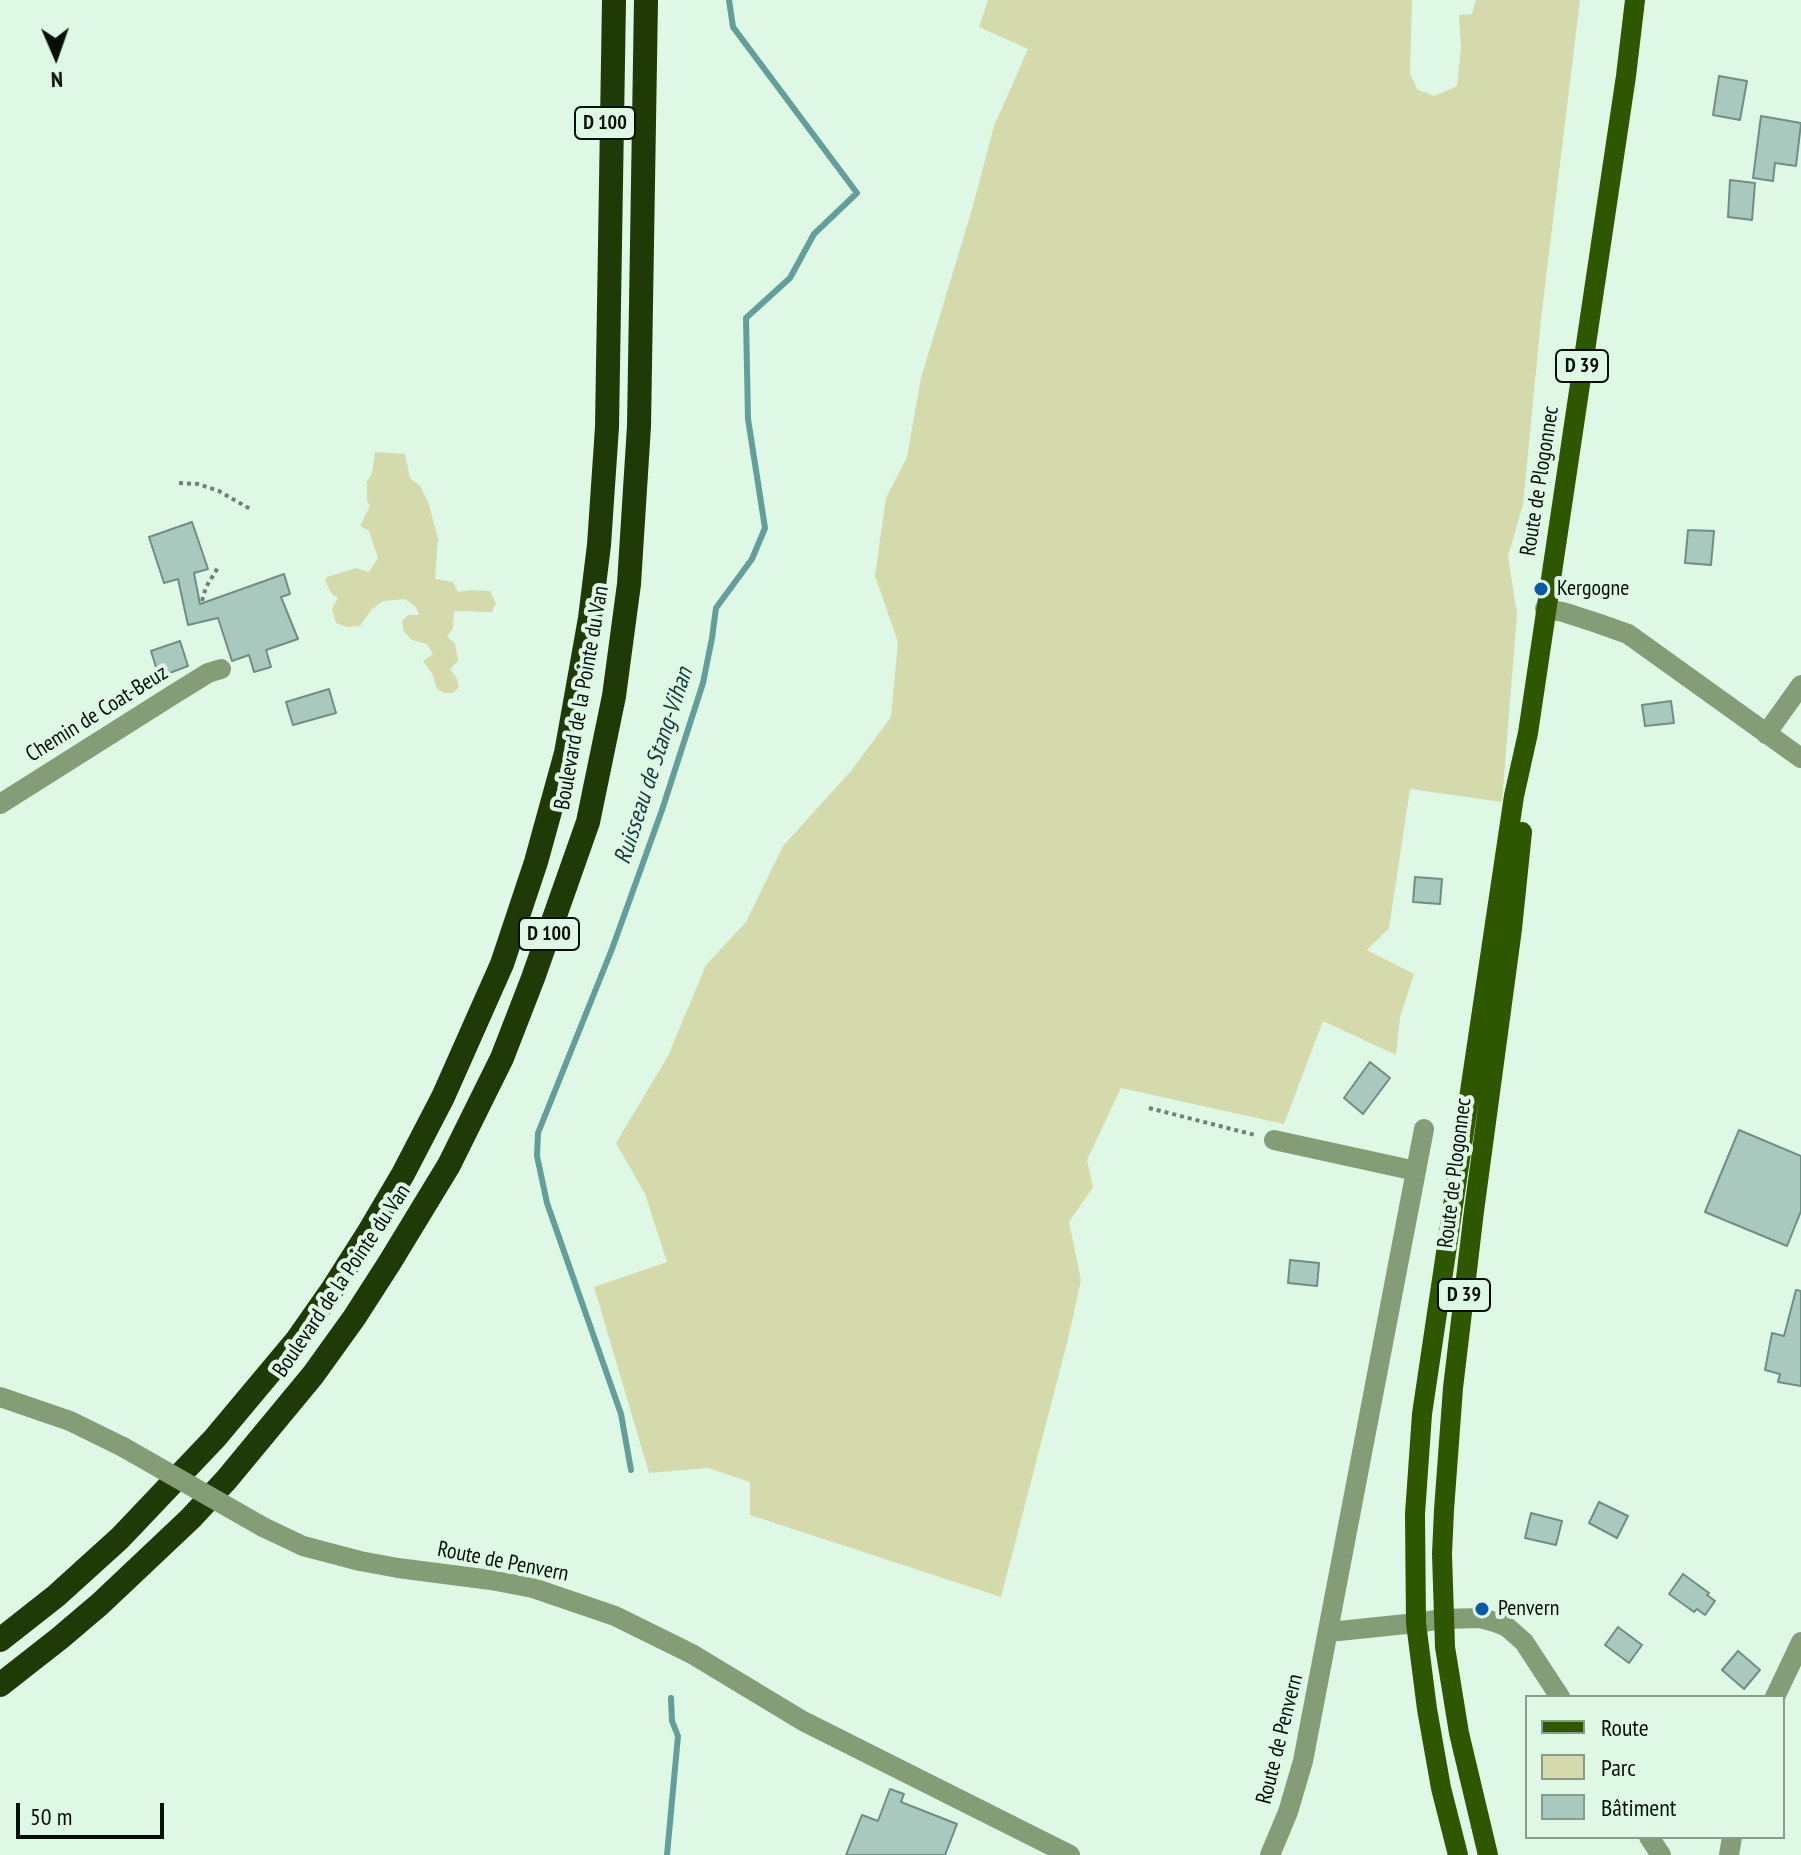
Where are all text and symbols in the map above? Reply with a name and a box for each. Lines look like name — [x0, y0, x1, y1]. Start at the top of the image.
north arrow — [16, 16, 96, 96]
text: N — [50, 66, 63, 94]
road number: D 100 — [575, 107, 635, 139]
road number: D 39 — [1556, 350, 1608, 382]
street label: Route de Plogonnec — [1515, 404, 1565, 558]
place label: Kergogne — [1557, 576, 1629, 602]
marker: Kergogne — [1532, 580, 1550, 598]
street label: Boulevard de la Pointe du Van — [549, 584, 615, 812]
street label: Chemin de Coat-Beuz — [21, 660, 173, 768]
water label: Ruisseau de Stang-Vihan — [609, 664, 699, 868]
road number: D 100 — [519, 918, 579, 950]
street label: Route de Plogonnec — [1433, 1096, 1477, 1250]
street label: Boulevard de la Pointe du Van — [268, 1180, 416, 1382]
road number: D 39 — [1438, 1279, 1490, 1311]
street label: Route de Penvern — [435, 1536, 571, 1588]
place label: Penvern — [1498, 1596, 1559, 1622]
marker: Penvern — [1473, 1600, 1491, 1618]
street label: Route de Penvern — [1251, 1671, 1309, 1807]
legend — [1525, 1695, 1785, 1839]
text: Route — [1601, 1712, 1649, 1743]
text: Parc — [1601, 1752, 1636, 1783]
scale bar — [20, 1787, 168, 1837]
text: Bâtiment — [1601, 1792, 1676, 1823]
text: 50 m — [30, 1801, 72, 1832]

